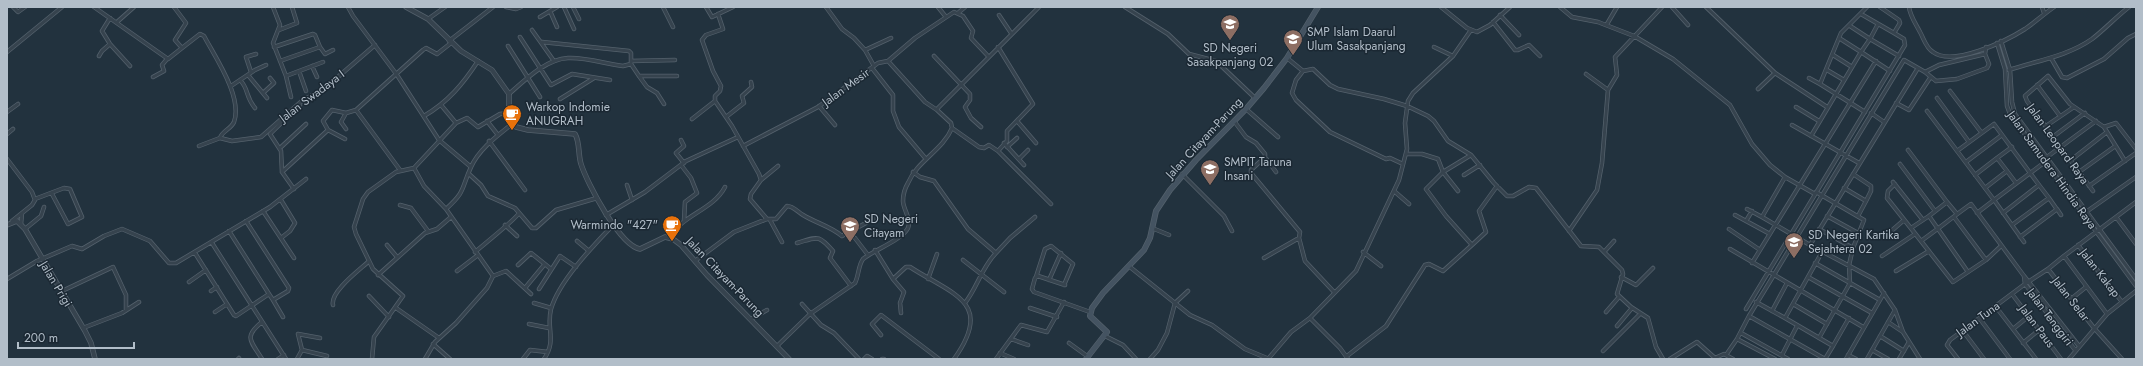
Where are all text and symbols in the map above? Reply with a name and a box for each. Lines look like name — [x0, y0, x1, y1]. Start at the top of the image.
school or university icon: SD Negeri Sasakpanjang 02 — [1219, 13, 1241, 41]
place label: SMP Islam Daarul Ulum Sasakpanjang — [1307, 23, 1406, 55]
school or university icon: SMP Islam Daarul Ulum Sasakpanjang — [1282, 28, 1304, 56]
place label: SD Negeri Sasakpanjang 02 — [1187, 39, 1274, 71]
street label: Jalan Mesir — [817, 63, 874, 112]
street label: Jalan Swadaya I — [274, 65, 348, 128]
street label: Jalan Citayam-Parung — [1160, 93, 1247, 184]
place label: Warkop Indomie ANUGRAH — [526, 98, 610, 130]
street label: Jalan Leopard Raya — [2021, 98, 2094, 188]
cafe icon: Warkop Indomie ANUGRAH — [501, 103, 523, 131]
street label: Jalan Samudera Hindia Raya — [2002, 105, 2101, 233]
place label: SMPIT Taruna Insani — [1224, 153, 1292, 185]
school or university icon: SMPIT Taruna Insani — [1199, 158, 1221, 186]
place label: SD Negeri Citayam — [864, 210, 918, 242]
cafe icon: Warmindo "427" — [661, 214, 683, 242]
school or university icon: SD Negeri Citayam — [839, 215, 861, 243]
place label: Warmindo "427" — [570, 216, 658, 234]
place label: SD Negeri Kartika Sejahtera 02 — [1808, 226, 1900, 258]
street label: Jalan Citayam-Parung — [680, 231, 768, 321]
school or university icon: SD Negeri Kartika Sejahtera 02 — [1783, 231, 1805, 259]
street label: Jalan Kakap — [2074, 243, 2125, 301]
street label: Jalan Prigi — [34, 256, 77, 310]
street label: Jalan Selar — [2047, 271, 2095, 326]
street label: Jalan Tenggiri — [2021, 283, 2078, 350]
street label: Jalan Tuna — [1951, 297, 2004, 342]
street label: Jalan Paus — [2013, 299, 2059, 352]
scale bar — [18, 324, 134, 350]
text: 200 m — [24, 329, 58, 347]

